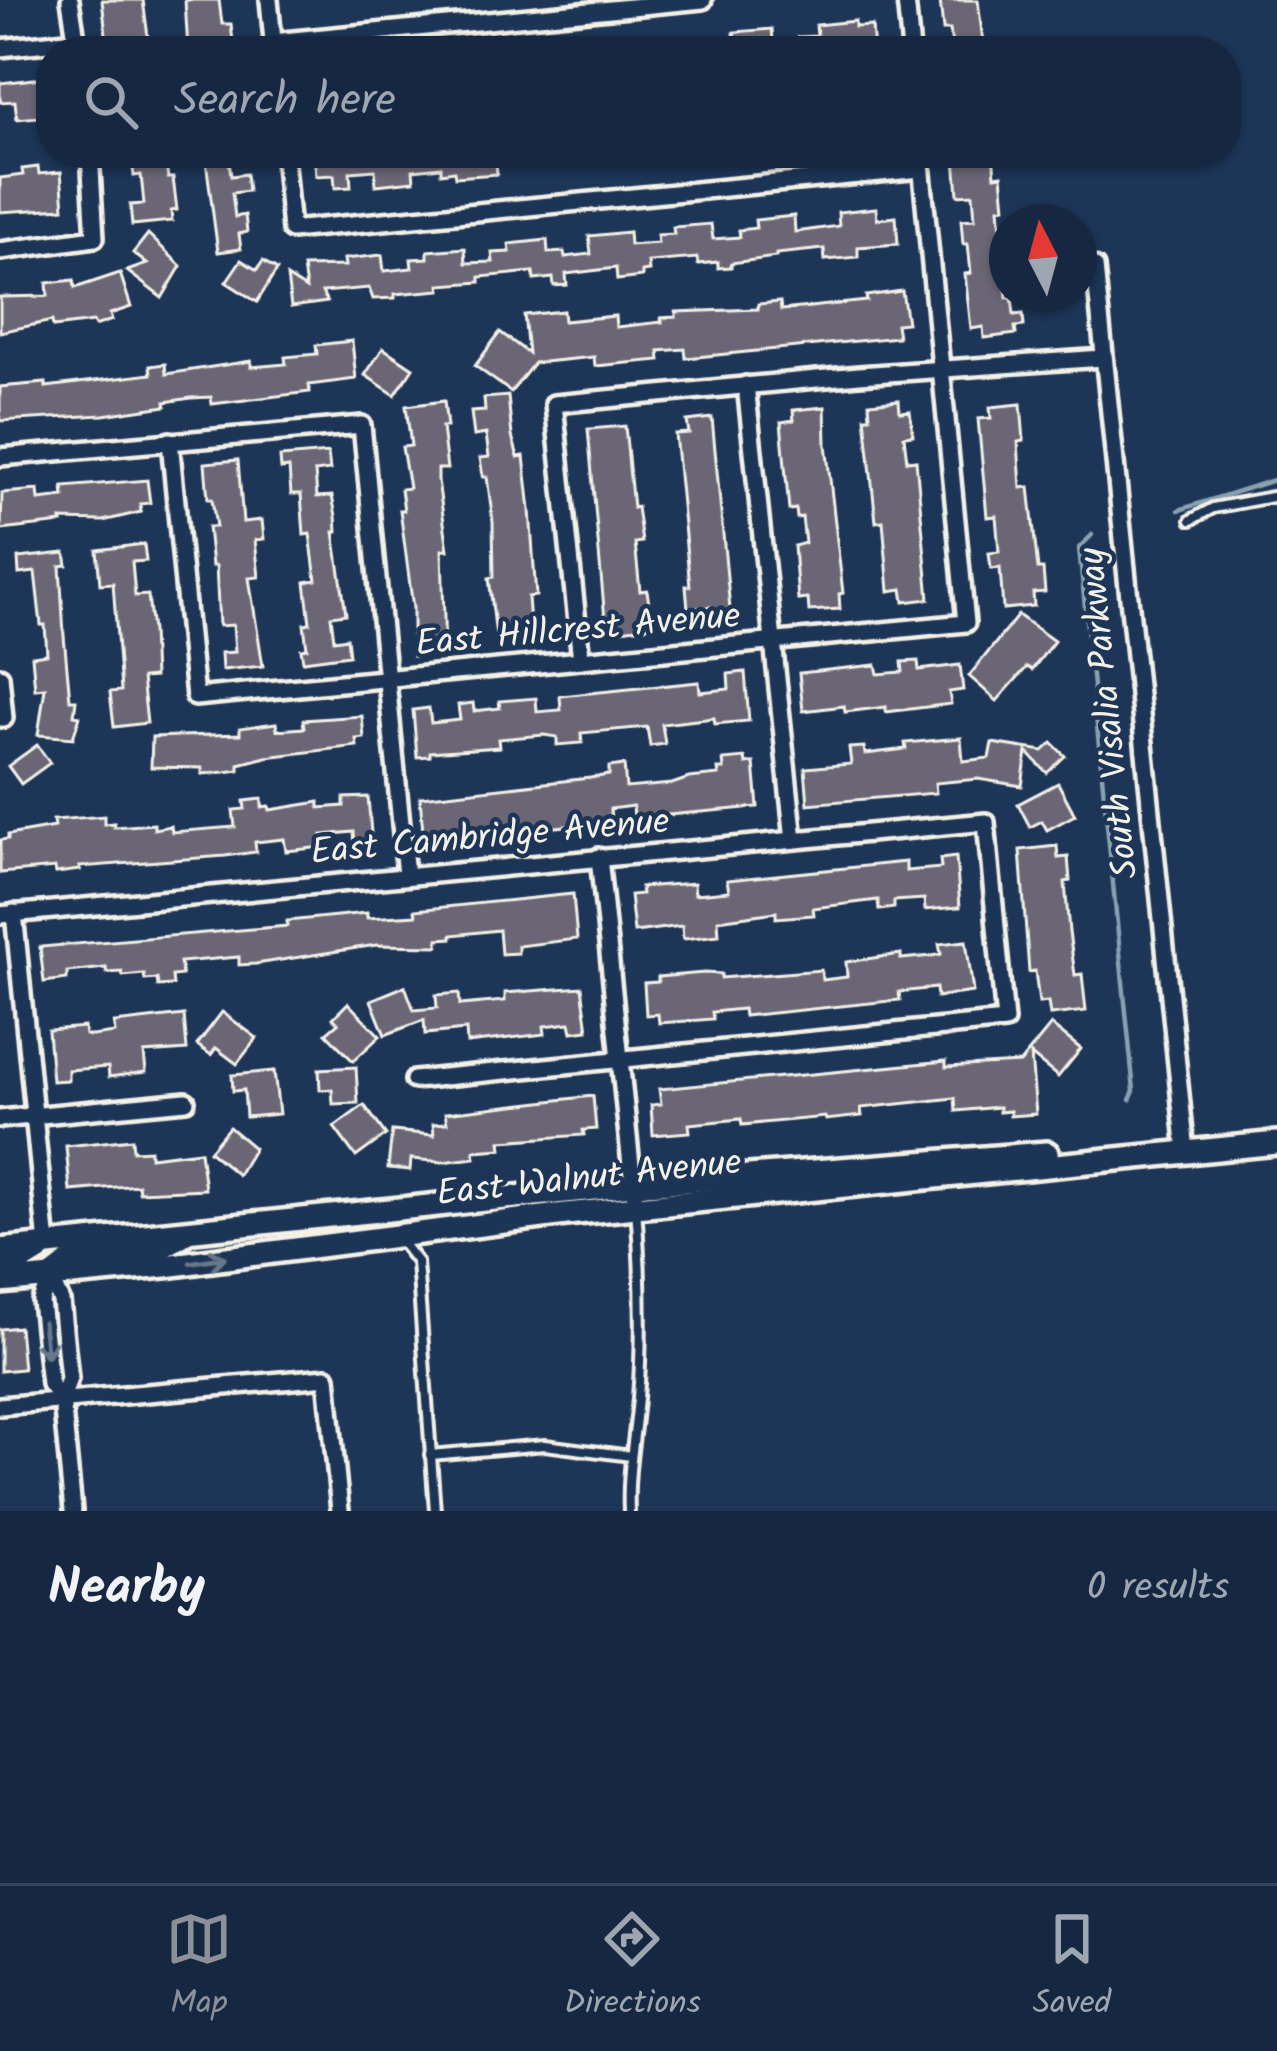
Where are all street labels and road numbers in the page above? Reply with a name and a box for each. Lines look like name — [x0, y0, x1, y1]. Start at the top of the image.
street label: South Visalia Parkway — [1064, 544, 1156, 881]
street label: East Hillcrest Avenue — [413, 588, 743, 674]
street label: East Cambridge Avenue — [308, 794, 672, 882]
street label: East Walnut Avenue — [434, 1135, 744, 1223]

